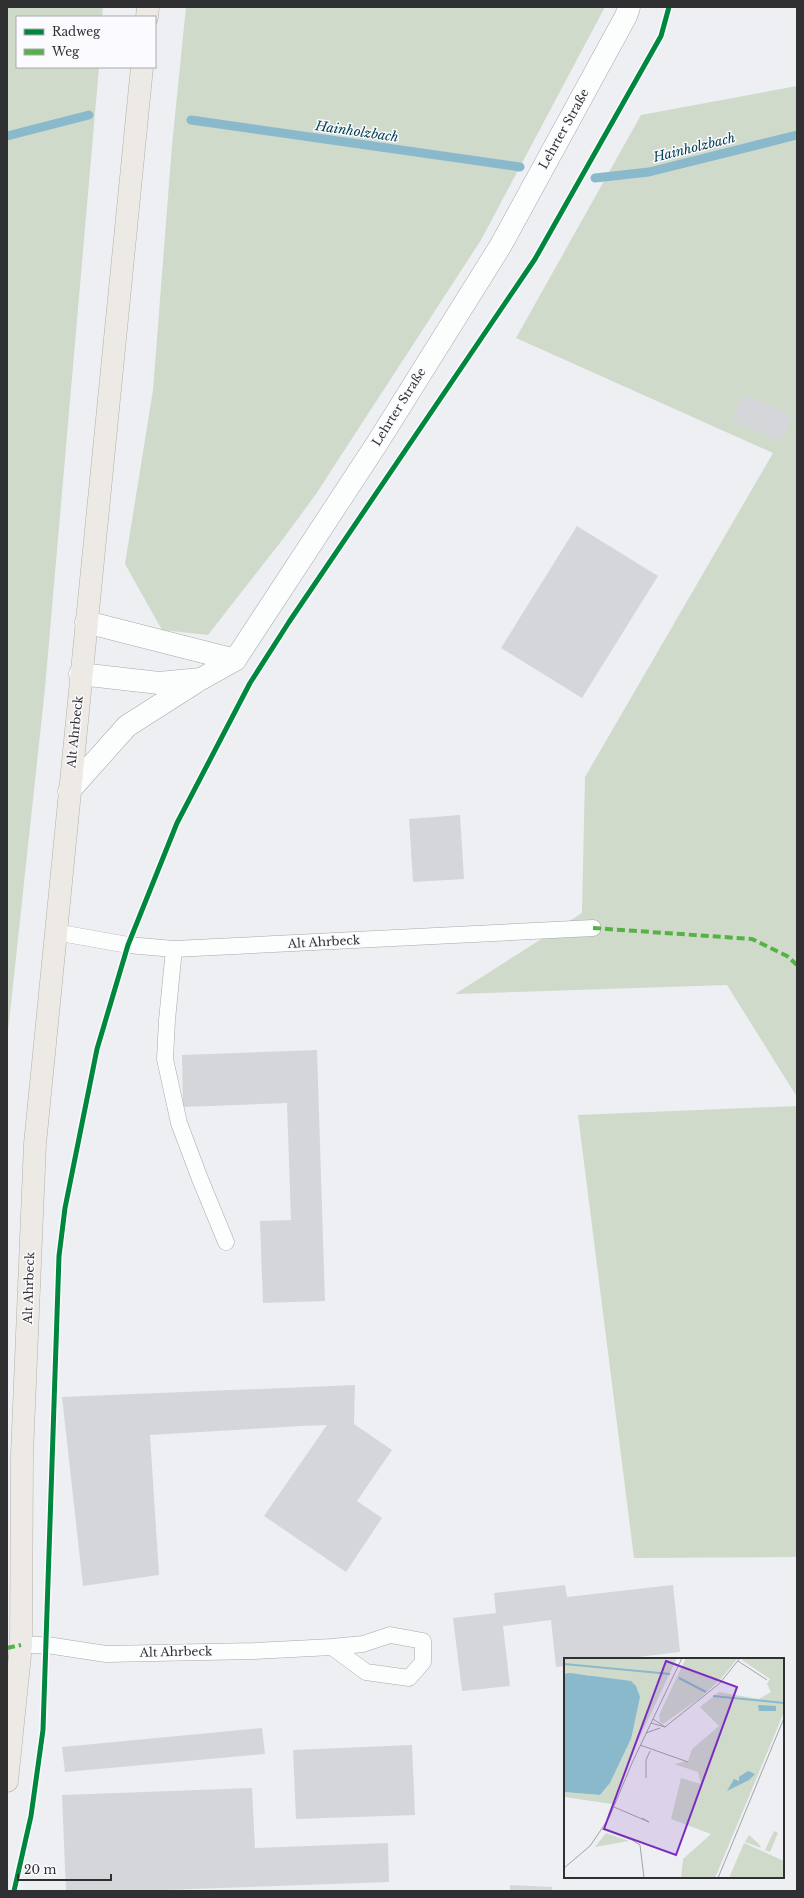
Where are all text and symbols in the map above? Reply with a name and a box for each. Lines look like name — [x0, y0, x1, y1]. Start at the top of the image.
legend — [16, 16, 156, 68]
text: Radweg — [52, 24, 101, 39]
text: Weg — [51, 44, 80, 59]
street label: Lehrter Straße — [535, 86, 592, 172]
water label: Hainholzbach — [313, 117, 400, 146]
water label: Hainholzbach — [650, 129, 737, 166]
street label: Lehrter Straße — [368, 365, 429, 449]
street label: Alt Ahrbeck — [63, 695, 86, 770]
street label: Alt Ahrbeck — [286, 932, 361, 951]
street label: Alt Ahrbeck — [20, 1251, 37, 1325]
street label: Alt Ahrbeck — [139, 1643, 213, 1660]
inset map — [564, 1658, 784, 1878]
scale bar — [18, 1856, 111, 1882]
text: 20 m — [24, 1862, 56, 1877]

